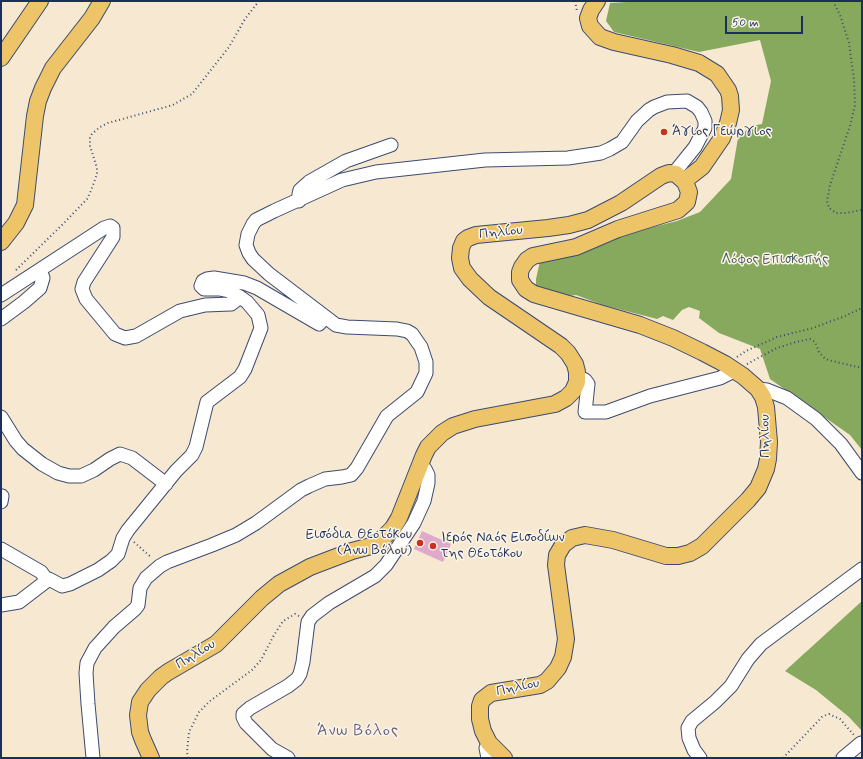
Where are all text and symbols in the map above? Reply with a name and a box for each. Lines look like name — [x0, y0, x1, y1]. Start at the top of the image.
scale bar — [727, 8, 805, 34]
text: 50 m — [732, 15, 759, 31]
place label: Άγιος Γεώργιος — [672, 124, 772, 140]
marker: Άγιος Γεώργιος — [659, 127, 669, 137]
street label: Πηλίου — [478, 222, 524, 244]
park label: Λόφος Επισκοπής — [722, 252, 828, 268]
street label: Πηλίου — [757, 414, 775, 458]
place label: Εισόδια Θεοτόκου (Άνω Βόλου) — [306, 527, 412, 560]
place label: Ιερός Ναός Εισοδίων της Θεοτόκου — [441, 530, 565, 562]
marker: Εισόδια Θεοτόκου (Άνω Βόλου) — [415, 538, 425, 548]
marker: Ιερός Ναός Εισοδίων της Θεοτόκου — [428, 541, 438, 551]
street label: Πηλίου — [173, 636, 219, 674]
street label: Πηλίου — [495, 675, 541, 701]
district label: Άνω Βόλος — [317, 722, 399, 742]

